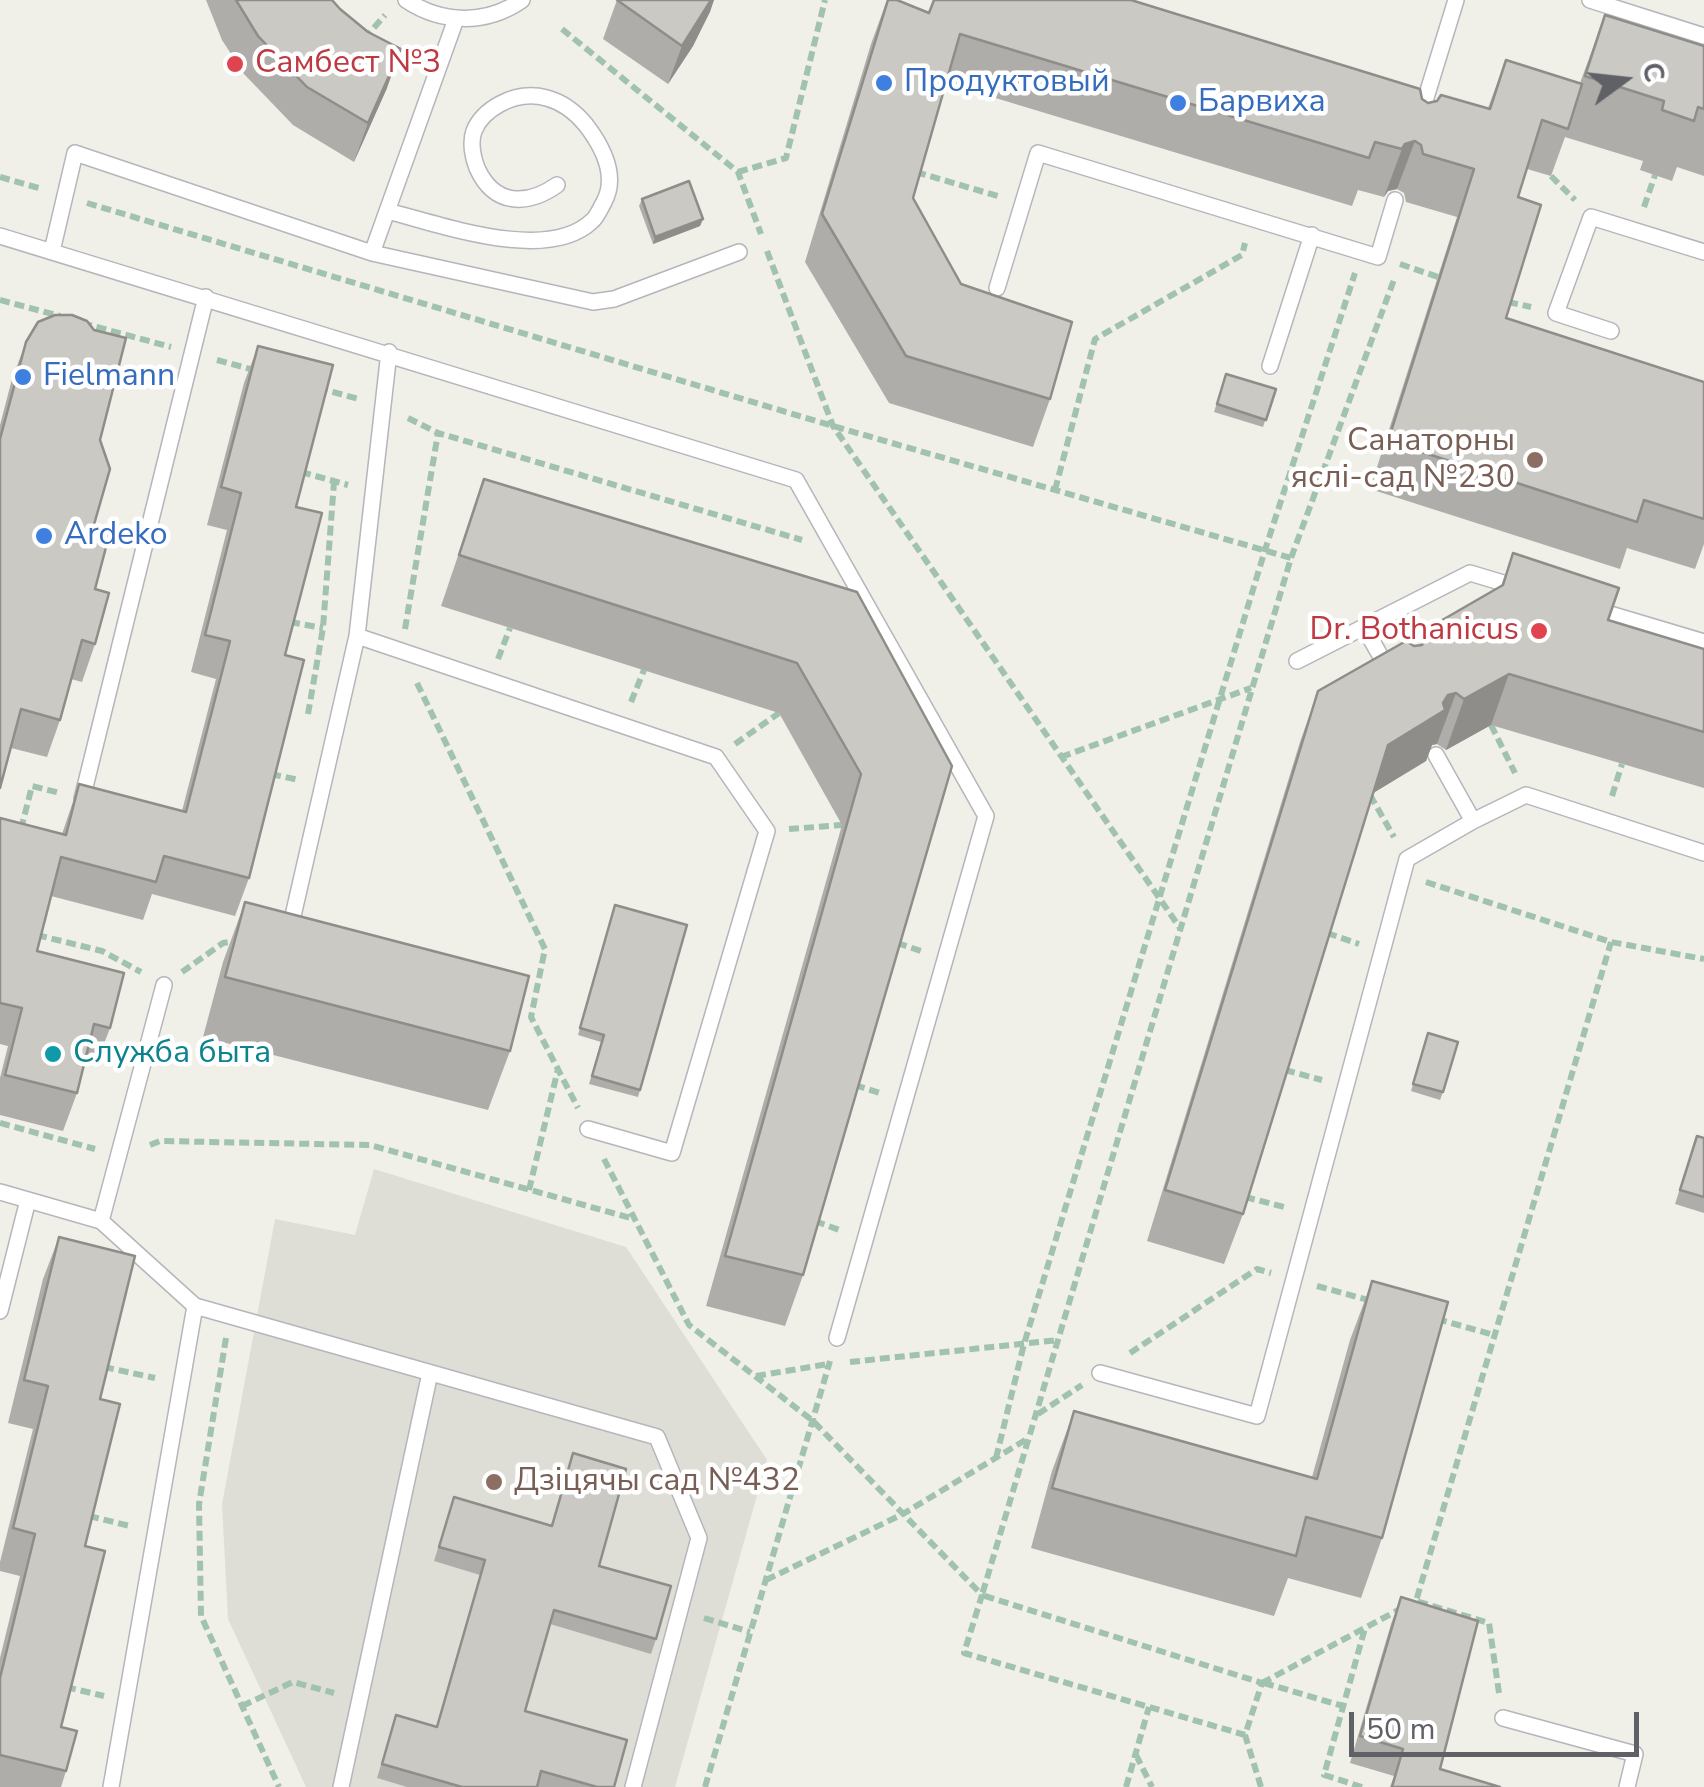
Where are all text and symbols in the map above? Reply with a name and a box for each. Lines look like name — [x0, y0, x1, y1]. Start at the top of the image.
north arrow — [1574, 30, 1674, 130]
place label: Самбест №3 — [255, 45, 441, 83]
marker: Самбест №3 — [224, 53, 246, 75]
text: С — [1632, 58, 1674, 86]
place label: Продуктовый — [904, 64, 1110, 102]
marker: Продуктовый — [873, 72, 895, 94]
place label: Барвиха — [1198, 84, 1326, 122]
marker: Барвиха — [1167, 92, 1189, 114]
place label: Fielmann — [43, 358, 175, 396]
marker: Fielmann — [12, 366, 34, 388]
place label: Санаторны яслі-сад №230 — [1291, 423, 1515, 498]
marker: Санаторны яслі-сад №230 — [1524, 449, 1546, 471]
place label: Ardeko — [64, 517, 168, 555]
marker: Ardeko — [33, 525, 55, 547]
place label: Dr. Bothanicus — [1310, 612, 1519, 650]
marker: Dr. Bothanicus — [1528, 620, 1550, 642]
place label: Служба быта — [73, 1035, 271, 1073]
marker: Служба быта — [42, 1043, 64, 1065]
place label: Дзіцячы сад №432 — [514, 1463, 800, 1501]
marker: Дзіцячы сад №432 — [483, 1471, 505, 1493]
scale bar — [1354, 1692, 1644, 1754]
text: 50 m — [1366, 1709, 1435, 1750]

